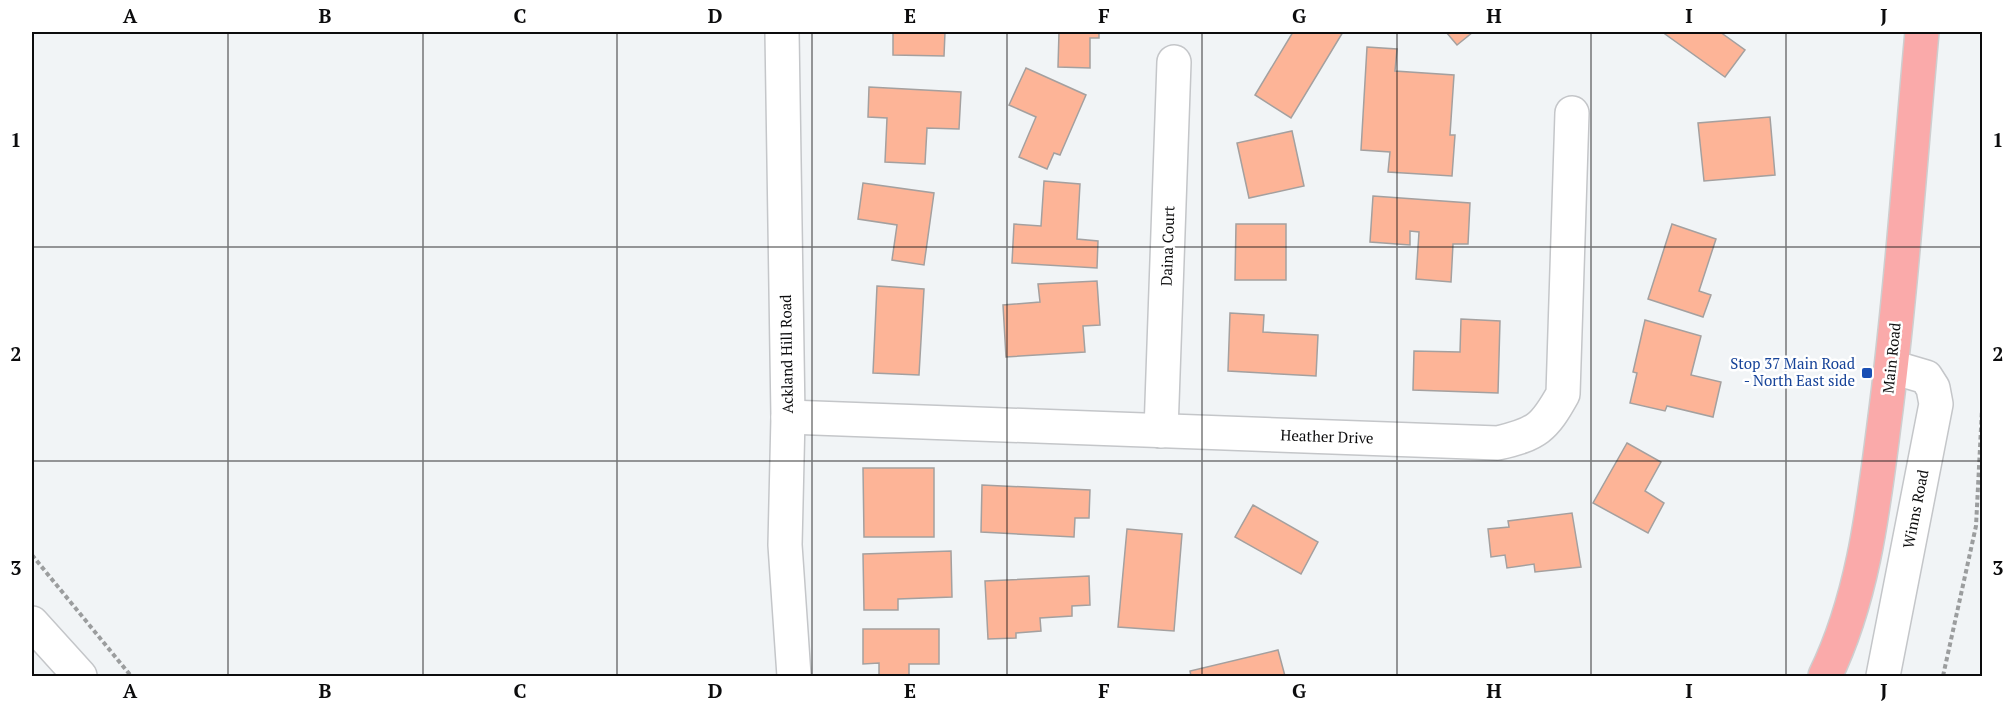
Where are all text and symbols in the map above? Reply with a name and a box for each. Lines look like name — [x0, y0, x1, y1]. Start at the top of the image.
text: A — [123, 2, 138, 29]
text: B — [319, 2, 332, 29]
text: C — [513, 2, 527, 29]
text: D — [708, 2, 722, 29]
text: E — [904, 2, 916, 29]
text: F — [1098, 2, 1110, 29]
text: G — [1292, 2, 1306, 29]
text: H — [1486, 2, 1502, 29]
text: I — [1685, 2, 1693, 29]
text: J — [1880, 2, 1888, 29]
text: 1 — [10, 126, 22, 153]
text: 1 — [1992, 126, 2004, 153]
street label: Daina Court — [1156, 205, 1178, 286]
street label: Ackland Hill Road — [775, 294, 797, 414]
street label: Main Road — [1877, 321, 1905, 394]
text: 2 — [10, 340, 22, 367]
text: 2 — [1992, 340, 2004, 367]
place label: Stop 37 Main Road - North East side — [1730, 353, 1855, 390]
marker: Stop 37 Main Road - North East side — [1860, 366, 1874, 380]
street label: Heather Drive — [1280, 424, 1374, 448]
street label: Winns Road — [1898, 468, 1932, 550]
text: 3 — [10, 554, 22, 581]
text: 3 — [1992, 554, 2004, 581]
text: A — [123, 677, 138, 704]
text: B — [319, 677, 332, 704]
text: C — [513, 677, 527, 704]
text: D — [708, 677, 722, 704]
text: E — [904, 677, 916, 704]
text: F — [1098, 677, 1110, 704]
text: G — [1292, 677, 1306, 704]
text: H — [1486, 677, 1502, 704]
text: I — [1685, 677, 1693, 704]
text: J — [1880, 677, 1888, 704]

